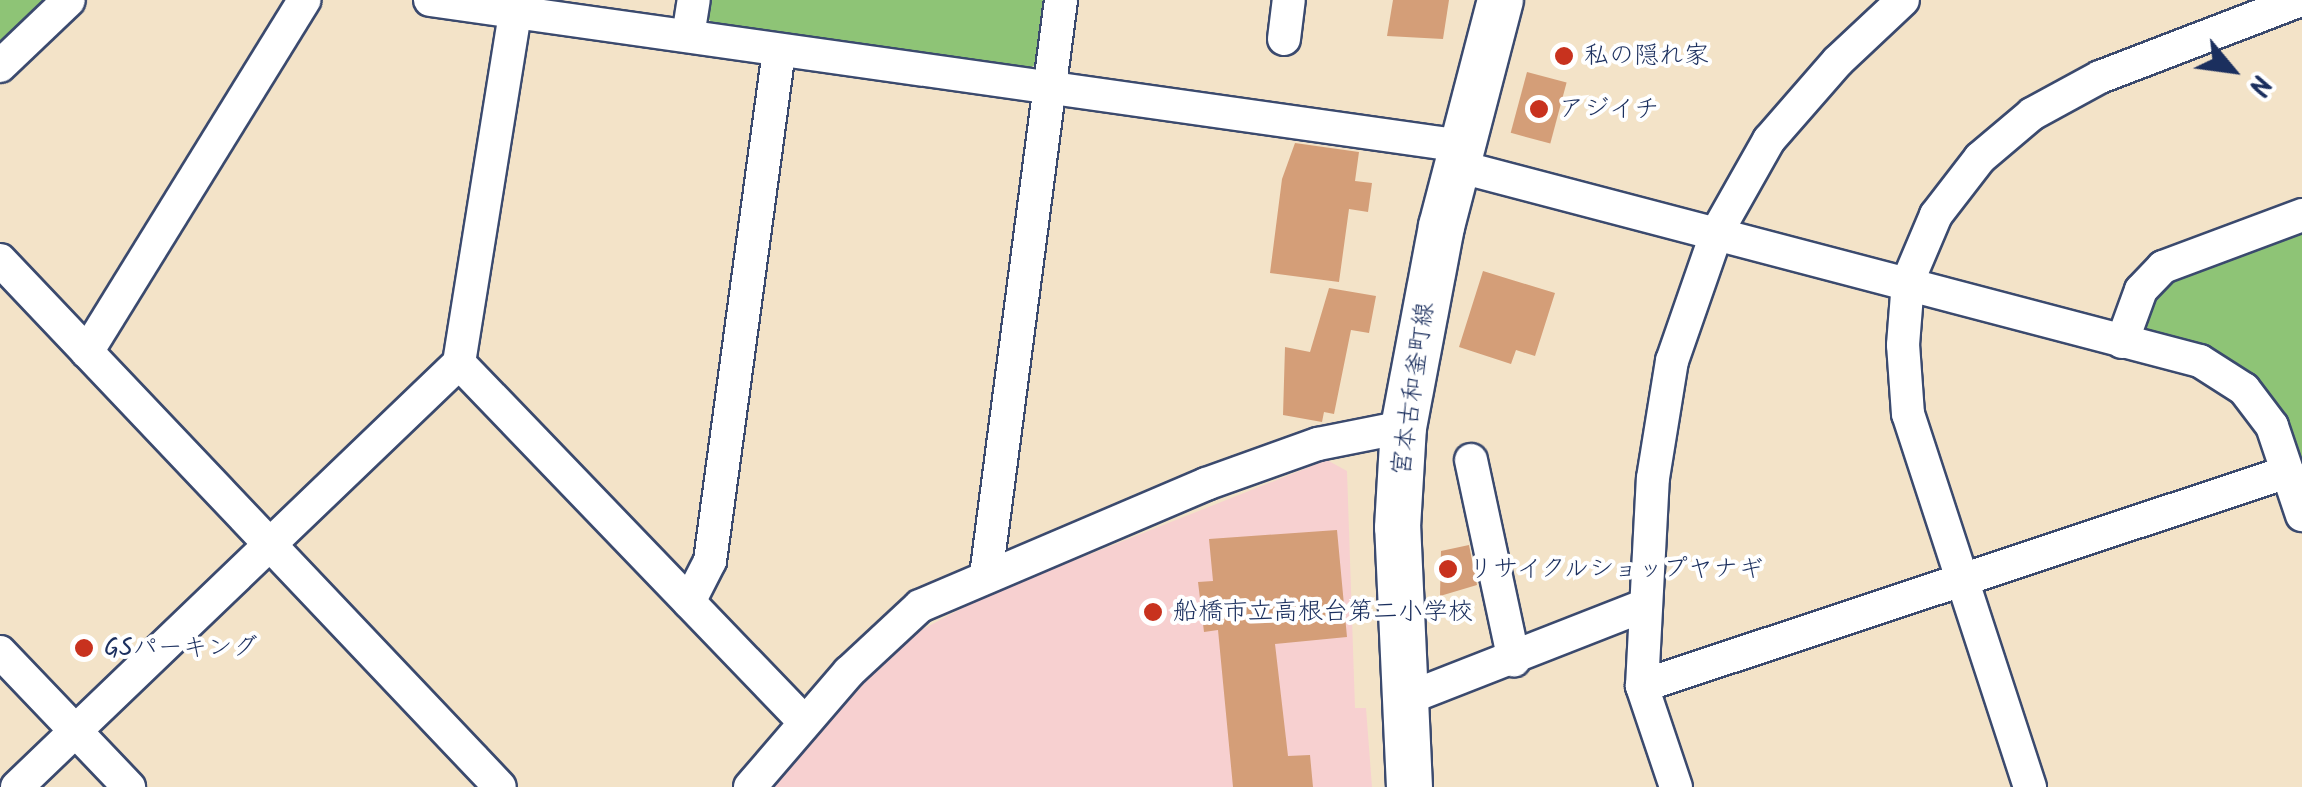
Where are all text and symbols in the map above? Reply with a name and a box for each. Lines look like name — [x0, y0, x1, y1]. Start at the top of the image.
north arrow — [2182, 20, 2282, 120]
place label: 私の隠れ家 — [1584, 41, 1709, 71]
marker: 私の隠れ家 — [1553, 45, 1575, 67]
text: N — [2235, 66, 2283, 103]
place label: アジイチ — [1559, 94, 1659, 124]
marker: アジイチ — [1528, 98, 1550, 120]
street label: 宮本古和釜町線 — [1387, 300, 1441, 478]
place label: リサイクルショップヤナギ — [1468, 554, 1768, 584]
marker: リサイクルショップヤナギ — [1437, 558, 1459, 580]
place label: 船橋市立高根台第二小学校 — [1173, 597, 1473, 627]
marker: 船橋市立高根台第二小学校 — [1142, 601, 1164, 623]
place label: GSパーキング — [104, 633, 258, 663]
marker: GSパーキング — [73, 637, 95, 659]

